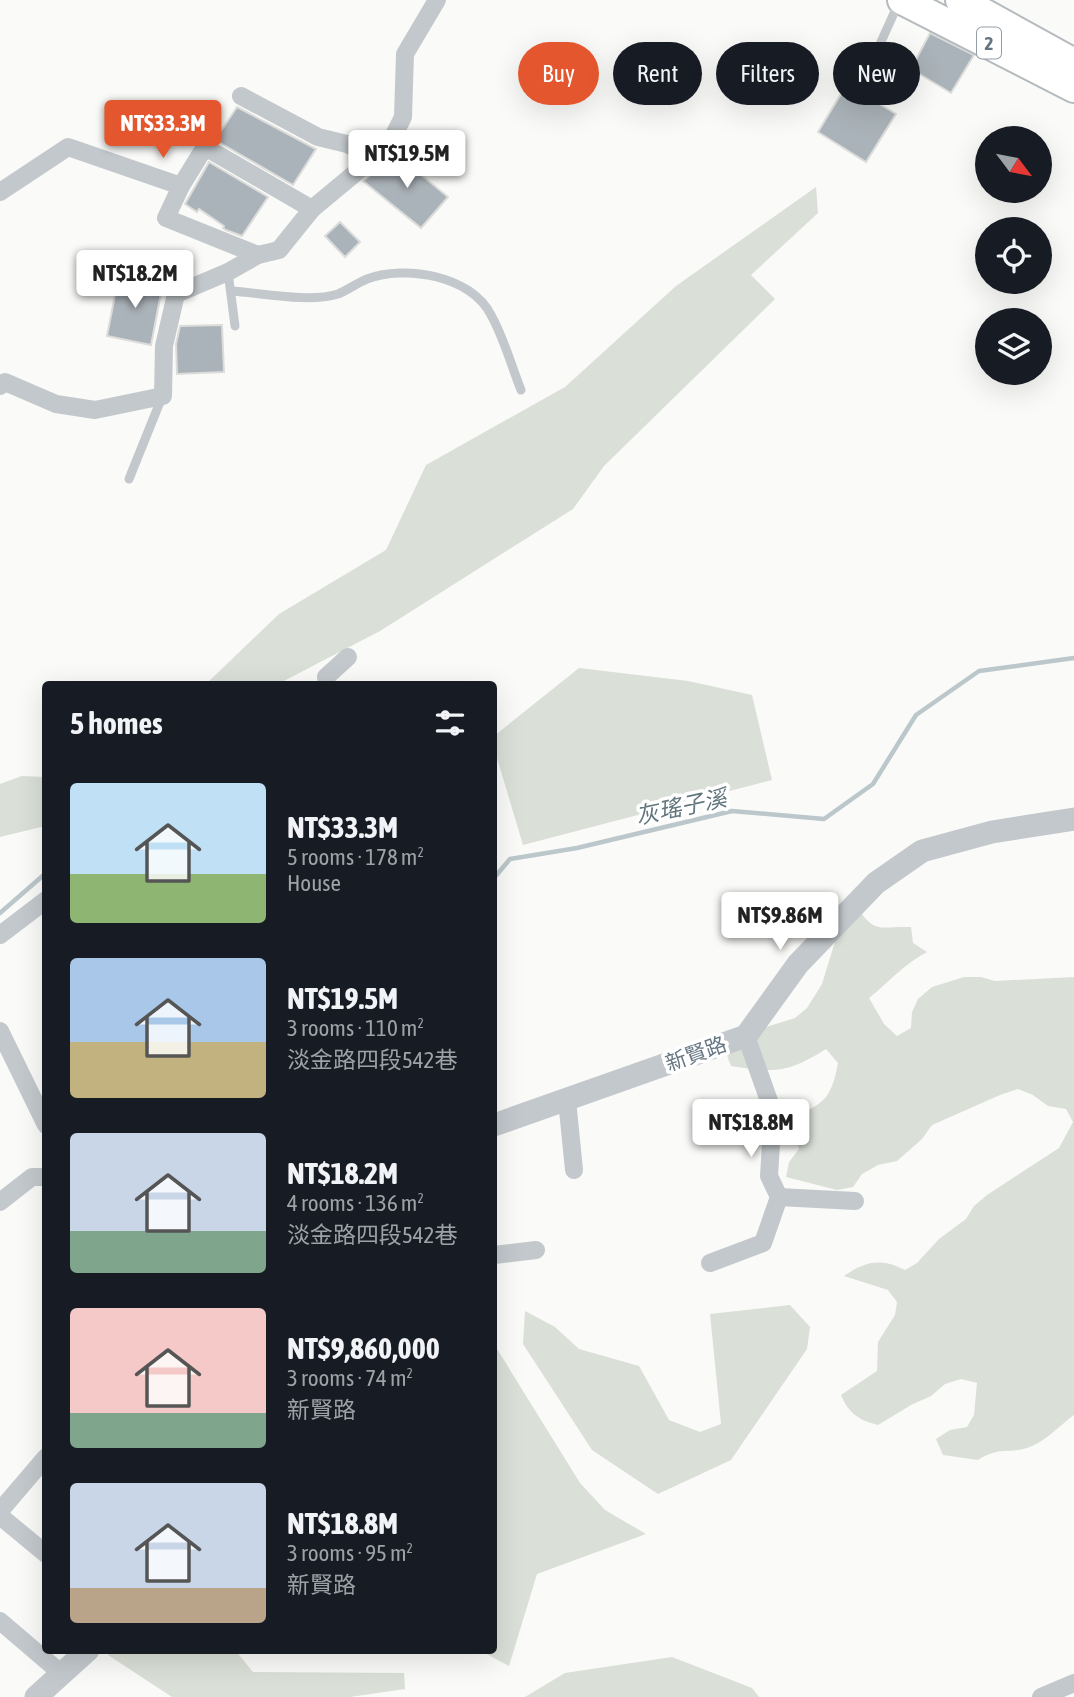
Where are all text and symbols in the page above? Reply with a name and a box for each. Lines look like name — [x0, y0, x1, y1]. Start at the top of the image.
road number: 2 — [977, 28, 1001, 58]
chip: Buy — [518, 42, 599, 105]
chip: Rent — [613, 42, 702, 105]
chip: Filters — [716, 42, 819, 105]
chip: New — [833, 42, 920, 105]
pin: NT$33.3M — [91, 100, 235, 160]
text: NT$33.3M — [120, 110, 206, 136]
north arrow — [975, 126, 1052, 203]
map controls — [975, 126, 1052, 385]
pin: NT$19.5M — [335, 130, 479, 190]
text: NT$19.5M — [364, 140, 450, 166]
button: locate — [975, 217, 1052, 294]
pin: NT$18.2M — [63, 250, 207, 310]
text: NT$18.2M — [92, 260, 178, 286]
button: layers — [975, 308, 1052, 385]
icon: filters — [431, 704, 469, 742]
text: 5 homes — [70, 706, 163, 740]
water label: 灰瑤子溪 — [633, 784, 732, 829]
text: NT$33.3M — [287, 810, 398, 844]
icon: home — [126, 811, 210, 895]
text: 5 rooms · 178 m² — [287, 844, 424, 870]
text: House — [287, 870, 341, 896]
pin: NT$9.86M — [708, 892, 852, 952]
text: NT$9.86M — [737, 902, 823, 928]
text: NT$19.5M — [287, 981, 398, 1015]
icon: home — [126, 986, 210, 1070]
text: 3 rooms · 110 m² — [287, 1015, 424, 1041]
street label: 新賢路 — [662, 1031, 729, 1075]
text: 淡金路四段542巷 — [287, 1047, 457, 1073]
pin: NT$18.8M — [679, 1100, 823, 1159]
text: NT$18.8M — [708, 1109, 794, 1135]
text: NT$18.2M — [287, 1156, 398, 1190]
icon: home — [126, 1161, 210, 1245]
text: 4 rooms · 136 m² — [287, 1190, 424, 1216]
text: 淡金路四段542巷 — [287, 1222, 457, 1248]
text: NT$9,860,000 — [287, 1331, 440, 1365]
icon: home — [126, 1336, 210, 1420]
text: 3 rooms · 74 m² — [287, 1365, 413, 1391]
text: 新賢路 — [287, 1397, 356, 1423]
text: NT$18.8M — [287, 1506, 398, 1540]
icon: home — [126, 1511, 210, 1595]
text: 3 rooms · 95 m² — [287, 1540, 413, 1566]
text: 新賢路 — [287, 1572, 356, 1598]

